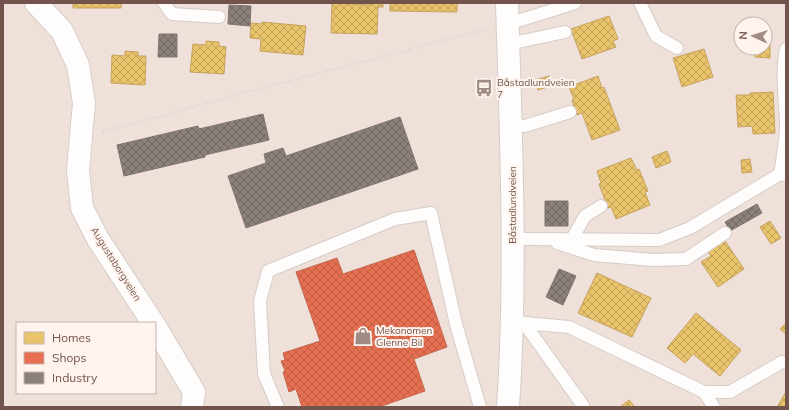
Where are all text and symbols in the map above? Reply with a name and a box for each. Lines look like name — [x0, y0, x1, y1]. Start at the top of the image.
north arrow — [733, 16, 773, 56]
text: N — [736, 31, 750, 40]
place label: Båstadlundveien 7 — [497, 76, 575, 101]
bus stop icon: Båstadlundveien 7 — [474, 78, 494, 98]
street label: Båstadlundveien — [506, 166, 519, 244]
street label: Augustaborgveien — [88, 225, 144, 304]
legend — [16, 322, 156, 394]
place label: Mekonomen Glenne Bil — [376, 324, 433, 349]
shop icon: Mekonomen Glenne Bil — [353, 326, 373, 346]
text: Homes — [52, 330, 91, 345]
text: Shops — [52, 350, 87, 365]
text: Industry — [52, 370, 98, 385]

